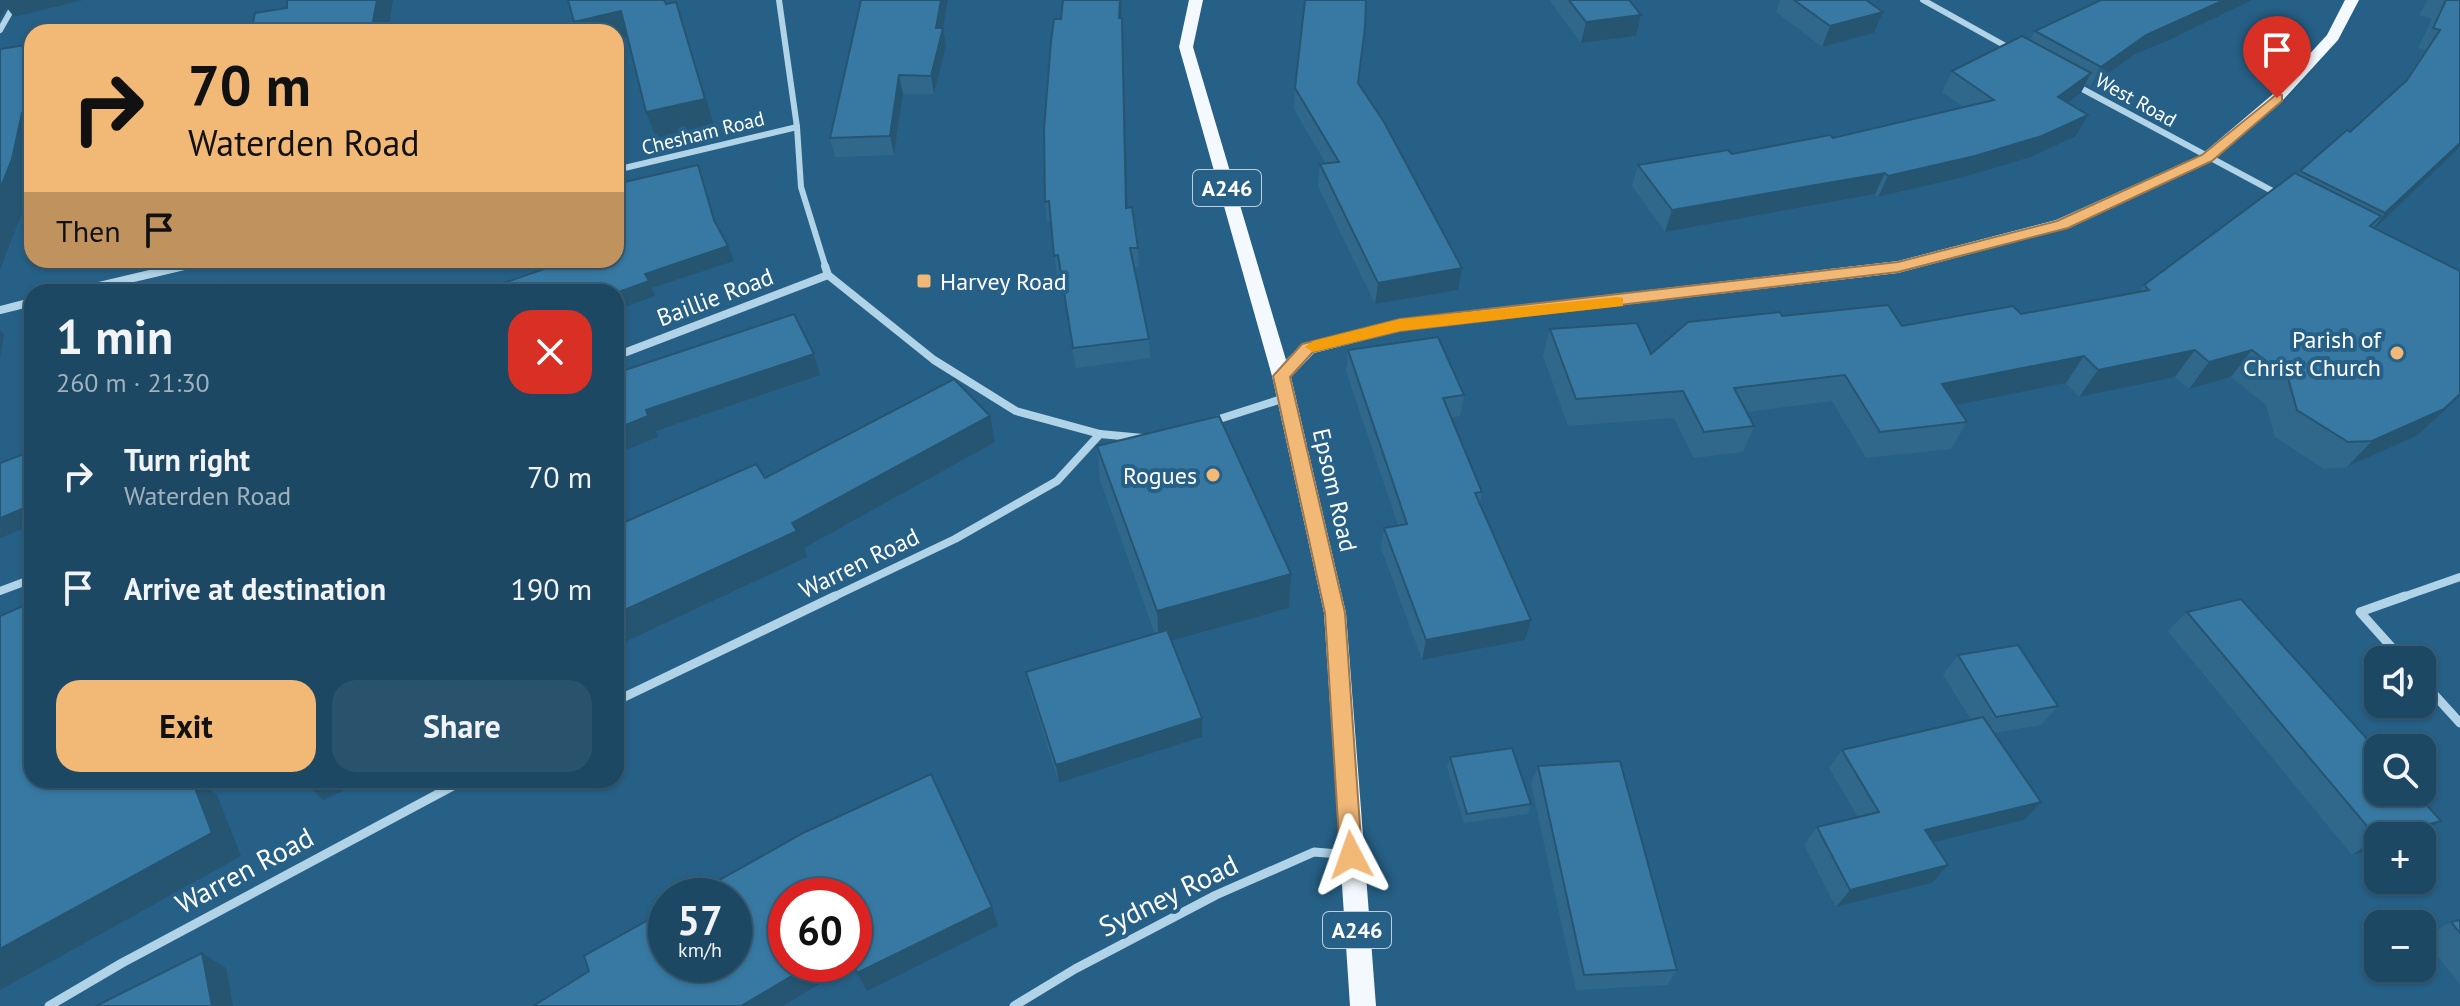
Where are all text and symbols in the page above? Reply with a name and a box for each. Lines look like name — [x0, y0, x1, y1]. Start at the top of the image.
pin — [2243, 16, 2311, 98]
icon: arrive — [2255, 28, 2299, 72]
text: 70 m — [188, 49, 311, 121]
icon: right — [56, 56, 160, 160]
street label: West Road — [2091, 67, 2181, 133]
street label: Chesham Road — [639, 105, 767, 161]
text: Waterden Road — [188, 119, 420, 166]
road number: A246 — [1193, 170, 1261, 206]
icon: arrive — [137, 208, 181, 252]
text: Then — [56, 211, 121, 250]
street label: Baillie Road — [652, 261, 778, 333]
place label: Harvey Road — [940, 266, 1067, 297]
marker: Harvey Road — [915, 272, 933, 290]
text: 1 min — [56, 305, 173, 367]
button: close — [508, 310, 592, 394]
place label: Parish of Christ Church — [2243, 324, 2382, 383]
marker: Parish of Christ Church — [2388, 344, 2406, 362]
text: 260 m · 21:30 — [56, 366, 210, 399]
street label: Epsom Road — [1306, 425, 1364, 555]
text: Turn right — [124, 440, 250, 479]
icon: right — [56, 454, 100, 498]
text: 70 m — [527, 457, 592, 496]
place label: Rogues — [1123, 460, 1197, 491]
marker: Rogues — [1204, 466, 1222, 484]
text: Waterden Road — [124, 479, 291, 512]
street label: Warren Road — [794, 521, 924, 605]
icon: arrive — [56, 566, 100, 610]
text: Arrive at destination — [124, 569, 386, 608]
text: 190 m — [511, 569, 592, 608]
map controls — [2364, 646, 2436, 982]
button: sound — [2364, 646, 2436, 718]
button: Exit — [56, 680, 316, 772]
button: Share — [332, 680, 592, 772]
button: search — [2364, 734, 2436, 806]
position arrow — [1309, 813, 1393, 897]
street label: Warren Road — [169, 818, 319, 922]
button: + — [2364, 822, 2436, 894]
street label: Sydney Road — [1092, 845, 1244, 945]
speed limit sign: 60 — [768, 878, 872, 982]
text: 57 — [677, 894, 723, 946]
button: − — [2364, 910, 2436, 982]
road number: A246 — [1323, 912, 1391, 948]
text: km/h — [678, 937, 722, 963]

